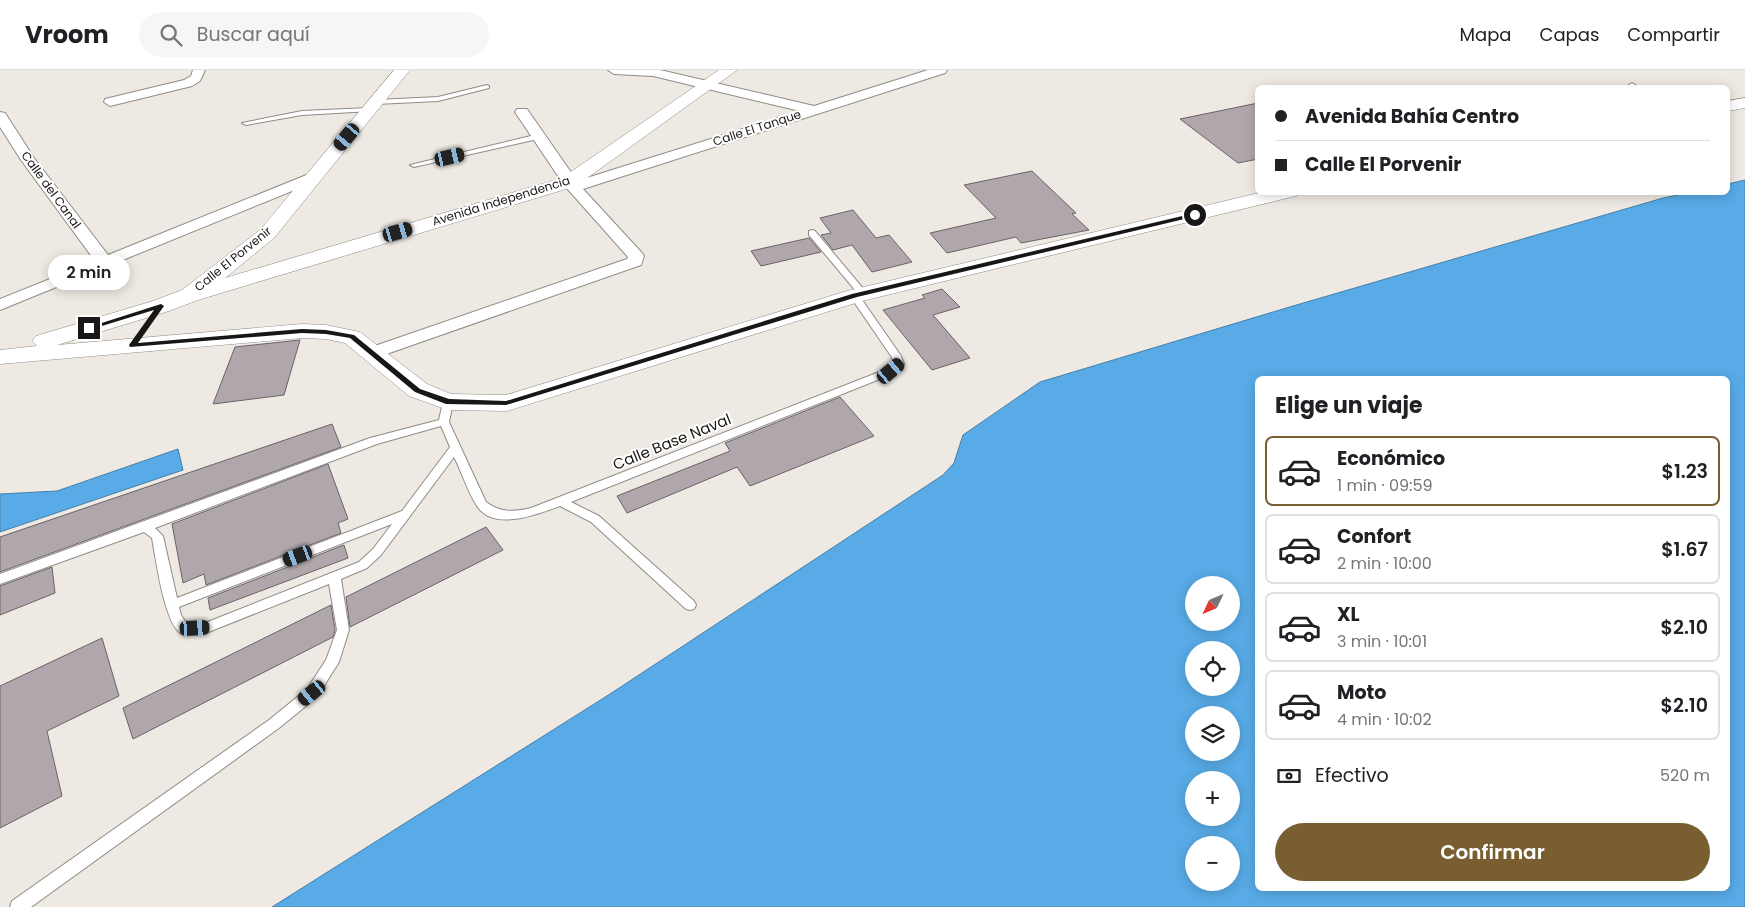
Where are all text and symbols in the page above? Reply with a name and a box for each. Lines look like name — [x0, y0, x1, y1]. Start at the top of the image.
search box — [139, 12, 489, 57]
text: Vroom — [25, 18, 109, 51]
icon: search — [157, 21, 185, 49]
text: Buscar aquí — [197, 21, 310, 48]
text: Mapa — [1459, 22, 1512, 47]
text: Capas — [1540, 22, 1599, 47]
text: Compartir — [1627, 22, 1720, 47]
text: Avenida Bahía Centro — [1305, 103, 1519, 130]
street label: Calle El Tanque — [711, 105, 803, 150]
car — [331, 121, 362, 153]
car — [433, 146, 466, 168]
street label: Calle del Canal — [18, 148, 85, 232]
text: Calle El Porvenir — [1305, 151, 1461, 178]
street label: Avenida Independencia — [430, 171, 572, 230]
route start — [1184, 204, 1206, 226]
car — [381, 221, 414, 243]
street label: Calle El Porvenir — [191, 222, 275, 295]
callout: 2 min — [48, 256, 130, 290]
text: 2 min — [67, 261, 111, 284]
route end — [78, 317, 100, 339]
car — [874, 356, 907, 386]
text: Elige un viaje — [1275, 390, 1423, 421]
street label: Calle Base Naval — [610, 408, 734, 475]
text: Económico — [1337, 445, 1445, 472]
icon: car — [1277, 449, 1322, 494]
text: $1.23 — [1661, 458, 1708, 485]
text: 1 min · 09:59 — [1337, 474, 1433, 497]
text: Confort — [1337, 523, 1411, 550]
icon: car — [1277, 527, 1322, 572]
text: $1.67 — [1661, 536, 1708, 563]
car — [281, 544, 314, 568]
text: 2 min · 10:00 — [1337, 552, 1432, 575]
north arrow — [1185, 576, 1240, 631]
map controls — [1185, 576, 1240, 891]
text: XL — [1337, 601, 1360, 628]
icon: car — [1277, 605, 1322, 650]
text: $2.10 — [1661, 614, 1708, 641]
car — [179, 620, 210, 636]
text: 3 min · 10:01 — [1337, 630, 1427, 653]
button: locate — [1185, 641, 1240, 696]
car — [295, 678, 328, 708]
text: Moto — [1337, 679, 1386, 706]
icon: car — [1277, 683, 1322, 728]
text: $2.10 — [1661, 692, 1708, 719]
button: layers — [1185, 706, 1240, 761]
text: 4 min · 10:02 — [1337, 708, 1432, 731]
icon: cash — [1275, 762, 1303, 790]
text: Efectivo — [1315, 762, 1389, 789]
text: 520 m — [1660, 764, 1710, 787]
button: + — [1185, 771, 1240, 826]
button: Confirmar — [1275, 823, 1710, 881]
button: − — [1185, 836, 1240, 891]

